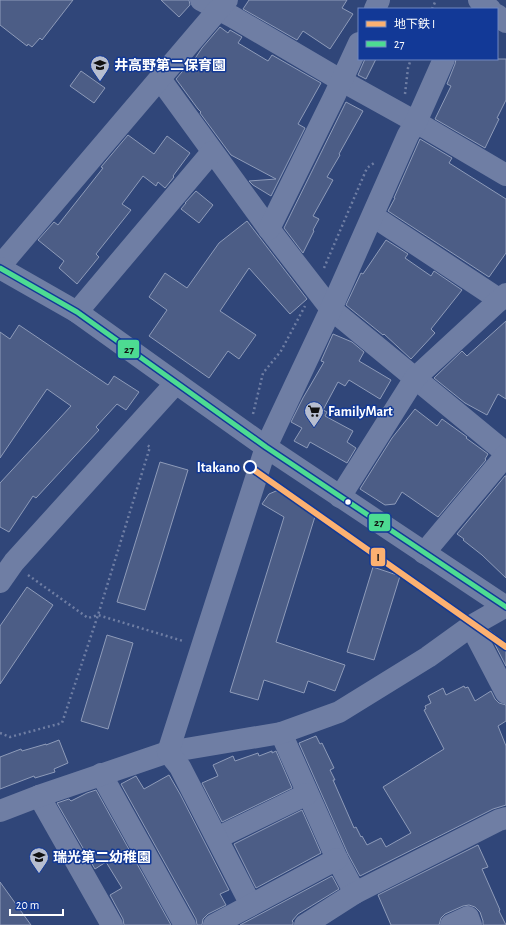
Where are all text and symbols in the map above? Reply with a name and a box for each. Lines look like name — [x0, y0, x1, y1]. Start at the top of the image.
legend — [358, 8, 498, 60]
text: 地下鉄 I — [394, 18, 435, 30]
text: 27 — [394, 38, 404, 50]
school or university icon: 井高野第二保育園 — [89, 54, 111, 82]
place label: 井高野第二保育園 — [114, 57, 226, 73]
line badge: 27 — [117, 339, 140, 359]
text: 27 — [124, 344, 134, 355]
supermarket icon: FamilyMart — [303, 400, 325, 428]
place label: FamilyMart — [328, 405, 393, 419]
marker: Itakano — [243, 460, 257, 474]
place label: Itakano — [197, 461, 240, 475]
unlabelled marker — [343, 497, 353, 507]
line badge: 27 — [368, 513, 391, 532]
text: 27 — [374, 517, 384, 528]
line badge: I — [370, 547, 386, 567]
text: I — [376, 552, 380, 563]
school or university icon: 瑞光第二幼稚園 — [28, 846, 50, 874]
place label: 瑞光第二幼稚園 — [53, 849, 151, 865]
scale bar — [10, 891, 63, 917]
text: 20 m — [16, 899, 39, 911]

